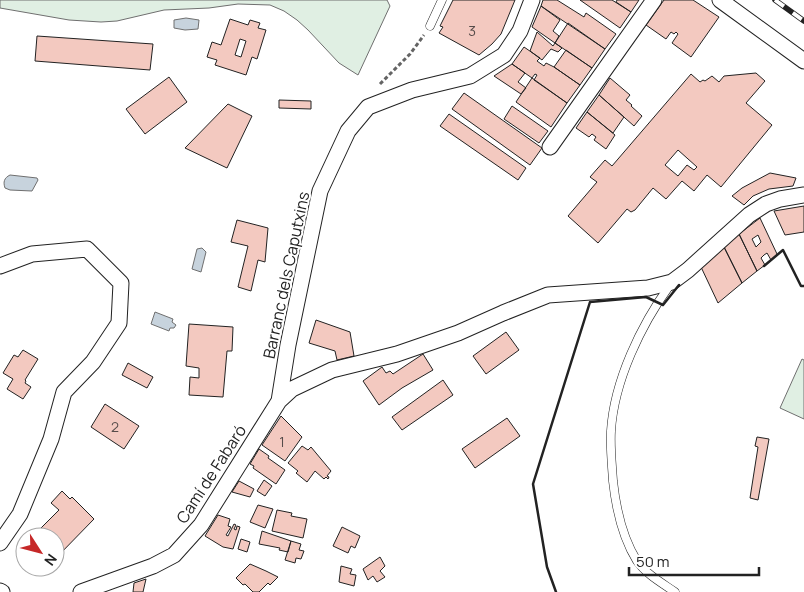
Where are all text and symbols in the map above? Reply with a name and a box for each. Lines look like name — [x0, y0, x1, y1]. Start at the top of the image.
house number: 3 — [468, 21, 476, 40]
street label: Barranc dels Caputxins — [258, 189, 314, 361]
house number: 2 — [111, 417, 119, 436]
street label: Camí de Fabaró — [171, 421, 251, 527]
house number: 1 — [279, 432, 285, 451]
north arrow — [15, 527, 65, 577]
scale bar — [629, 544, 759, 576]
text: N — [40, 550, 62, 570]
text: 50 m — [636, 551, 670, 572]

